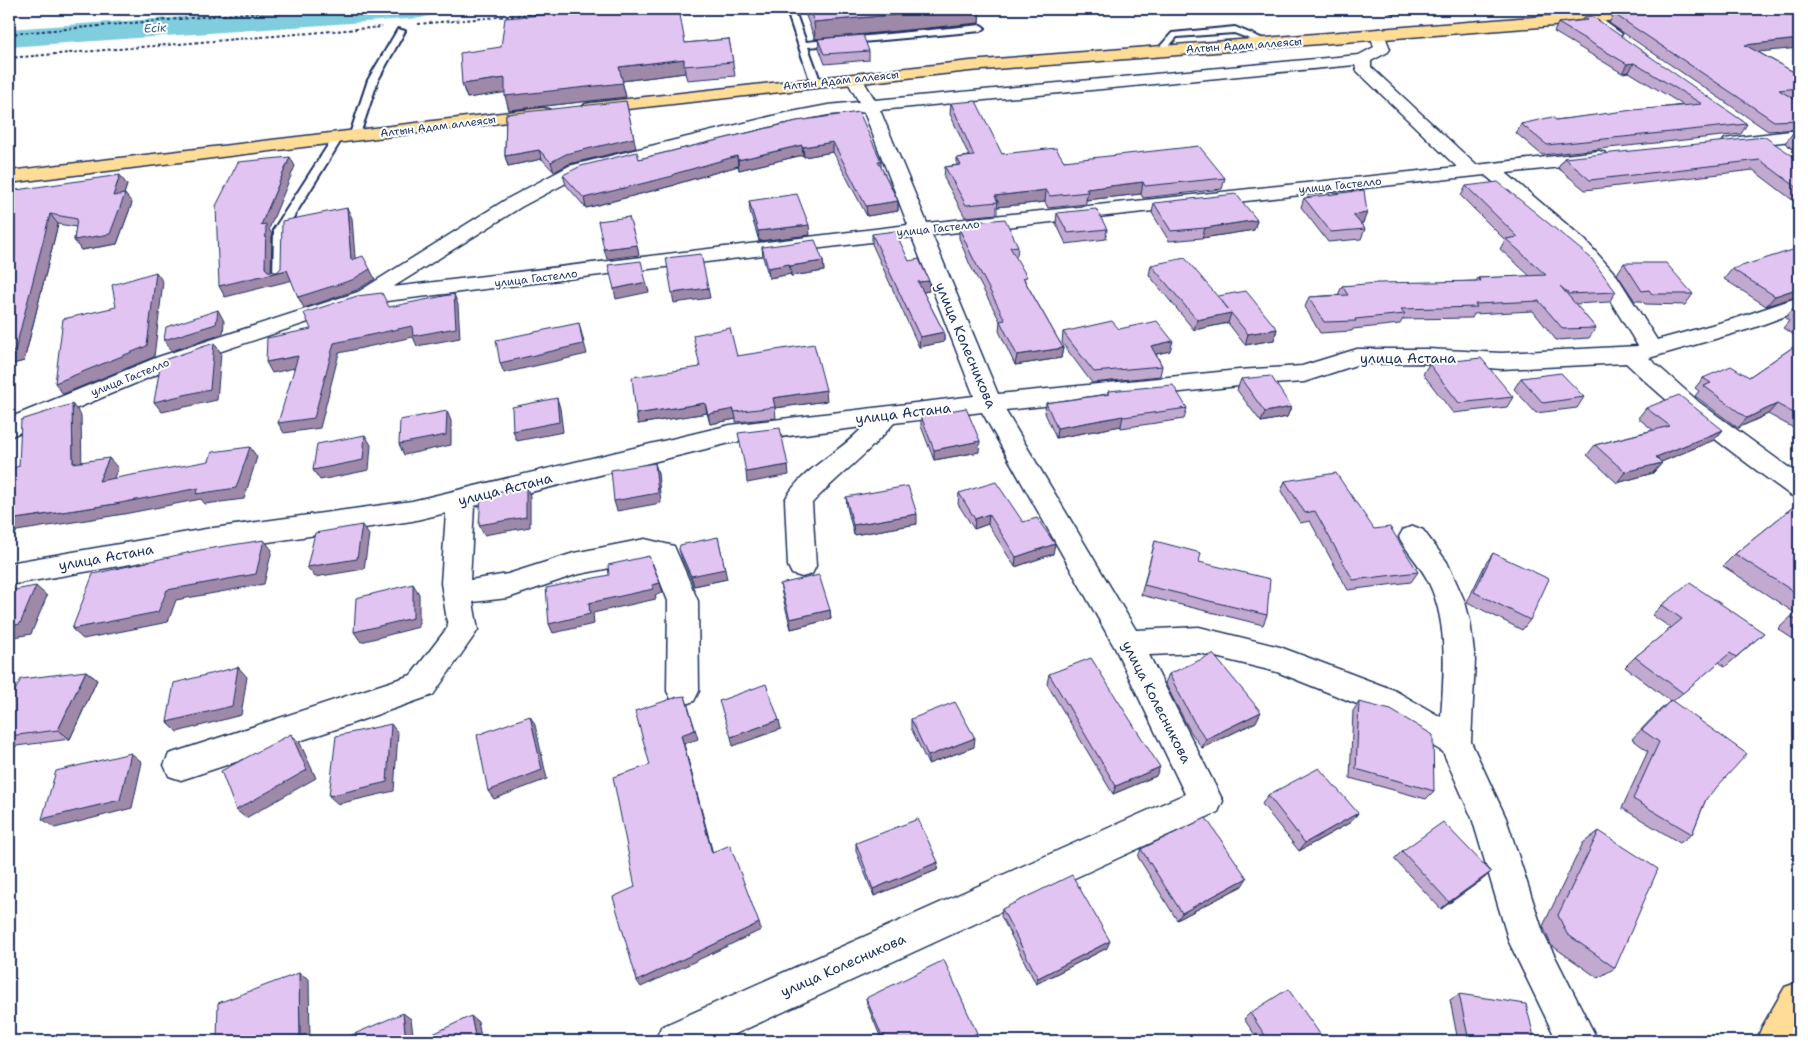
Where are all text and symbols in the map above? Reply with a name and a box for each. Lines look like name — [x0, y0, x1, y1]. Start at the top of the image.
water label: Есік — [143, 19, 168, 37]
street label: Алтын Адам аллеясы — [1186, 34, 1303, 57]
street label: Алтын Адам аллеясы — [782, 67, 900, 94]
street label: Алтын Адам аллеясы — [379, 112, 497, 141]
street label: улица Гастелло — [1298, 174, 1383, 197]
street label: улица Гастелло — [896, 217, 981, 240]
street label: улица Гастелло — [494, 266, 579, 291]
street label: улица Колесникова — [931, 279, 1001, 411]
street label: улица Астана — [1360, 349, 1456, 367]
street label: улица Гастелло — [89, 355, 172, 400]
street label: улица Астана — [854, 398, 952, 428]
street label: улица Астана — [456, 469, 554, 509]
street label: улица Астана — [57, 540, 155, 574]
street label: улица Колесникова — [1118, 638, 1196, 767]
street label: улица Колесникова — [778, 929, 909, 1001]

